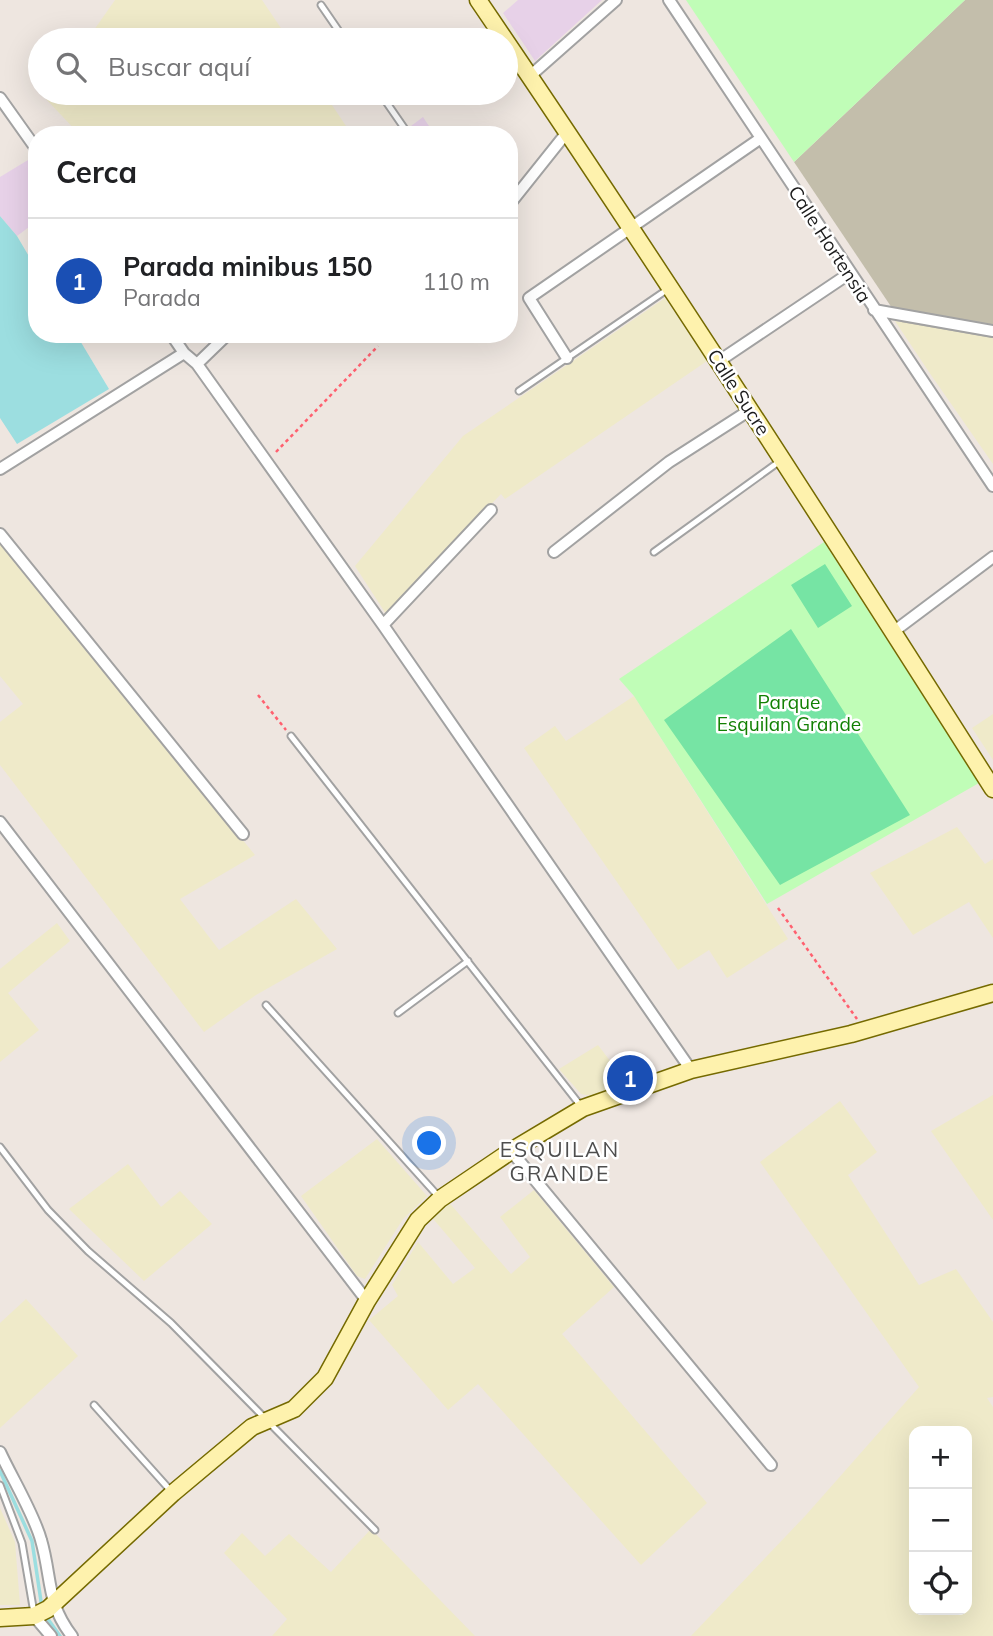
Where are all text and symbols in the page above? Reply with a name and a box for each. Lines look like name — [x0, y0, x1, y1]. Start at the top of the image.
search box — [28, 28, 518, 105]
icon: search — [52, 48, 90, 86]
text: Buscar aquí — [108, 50, 251, 83]
text: Cerca — [56, 153, 137, 191]
street label: Calle Hortensia — [783, 181, 877, 307]
text: Parada minibus 150 — [123, 250, 373, 283]
text: 1 — [72, 267, 86, 296]
text: 110 m — [422, 267, 490, 296]
text: Parada — [123, 283, 201, 312]
street label: Calle Sucre — [702, 344, 776, 440]
park label: Parque Esquilan Grande — [717, 690, 861, 736]
pin: 1 — [607, 1052, 653, 1104]
your location — [412, 1126, 446, 1160]
district label: ESQUILAN GRANDE — [500, 1136, 620, 1186]
map controls — [909, 1426, 972, 1615]
button: + — [909, 1426, 972, 1489]
button: − — [909, 1489, 972, 1552]
button: locate — [909, 1552, 972, 1615]

